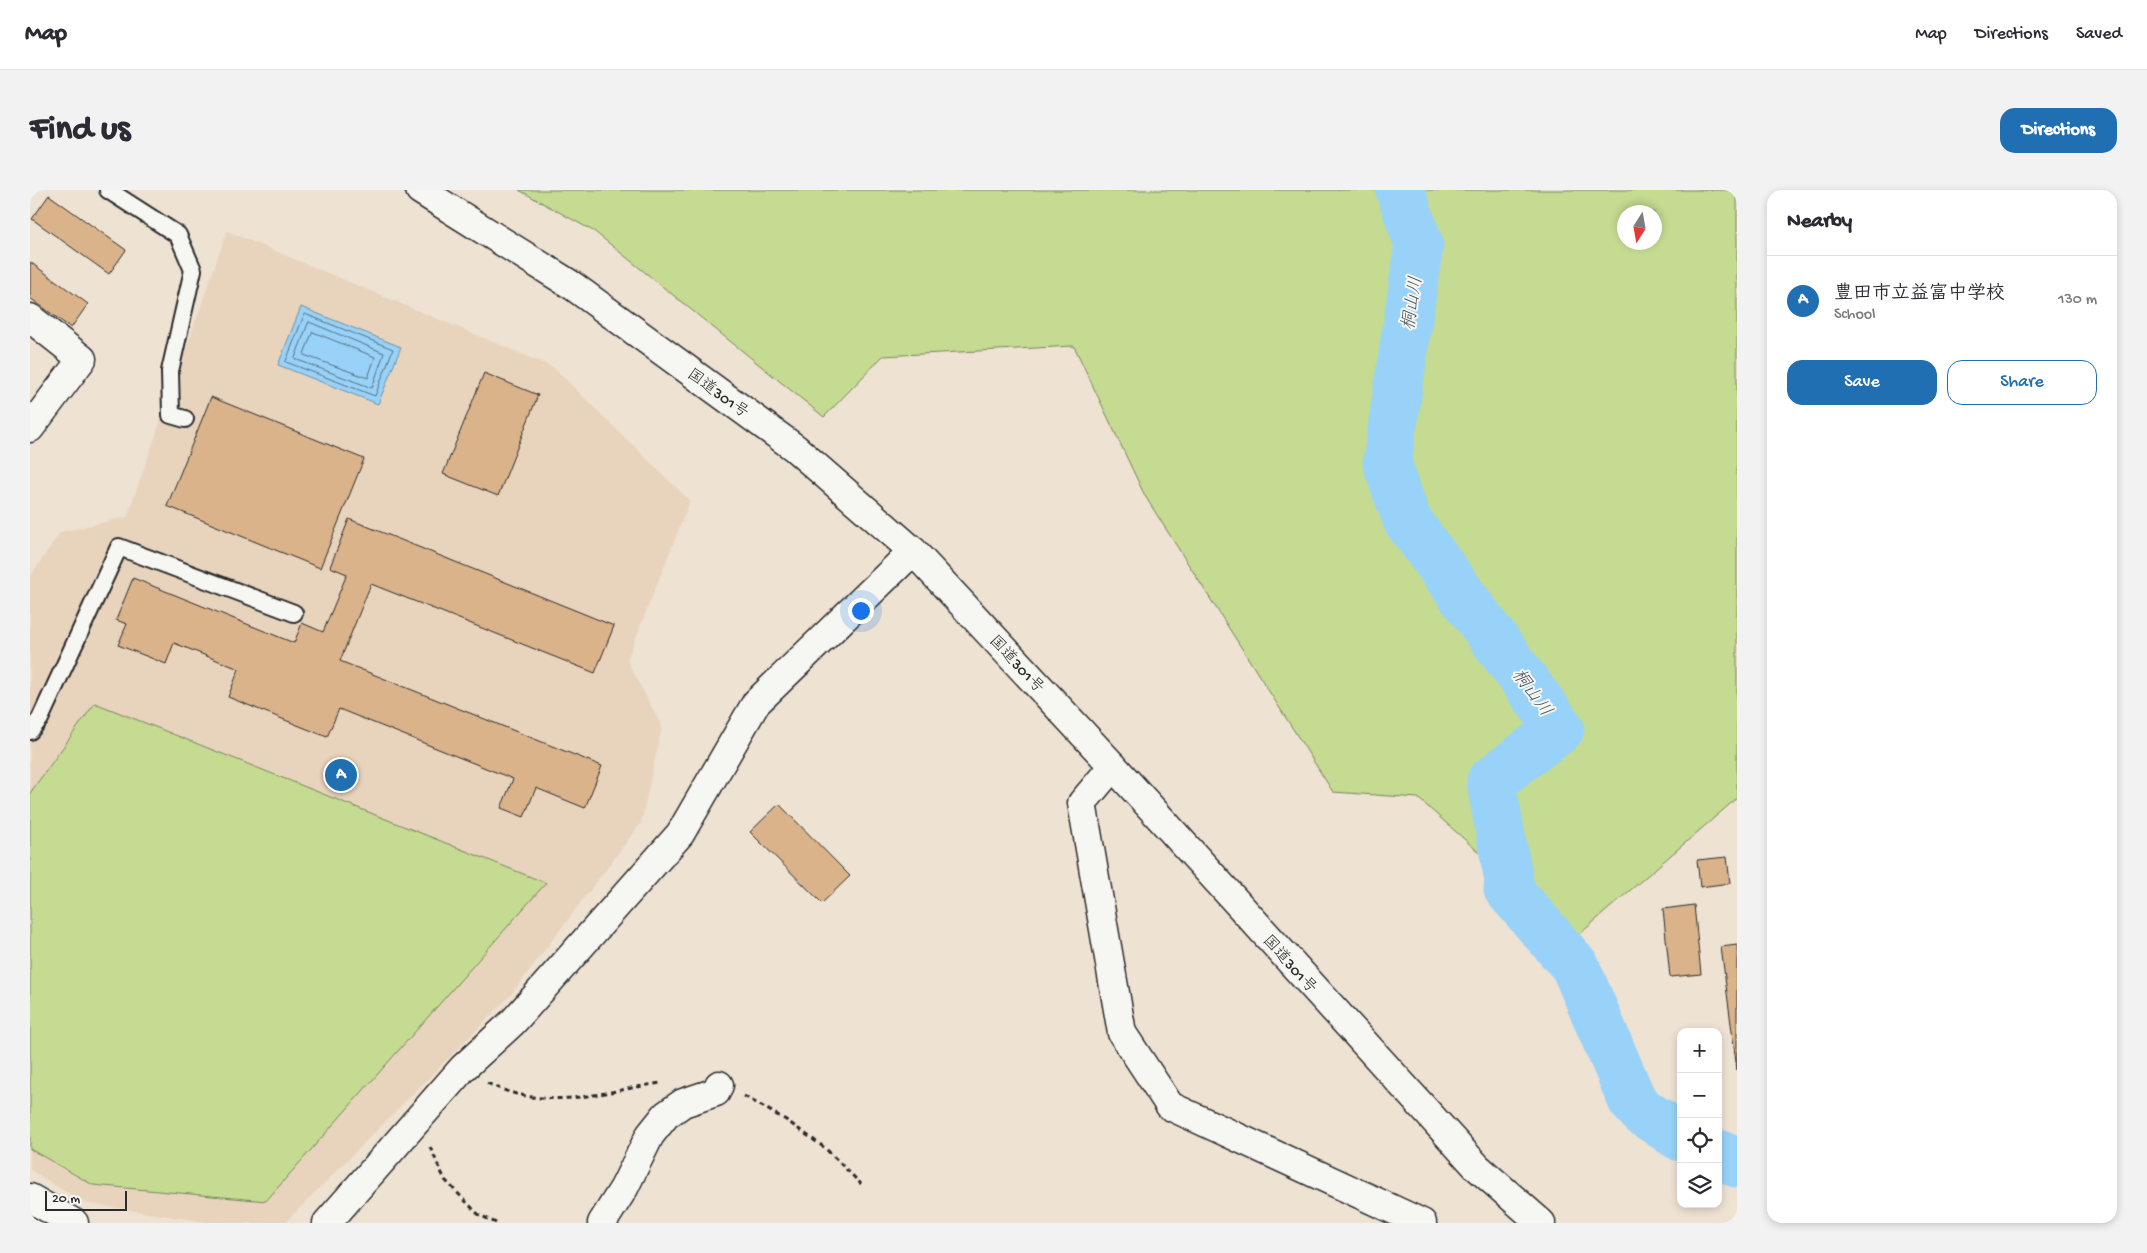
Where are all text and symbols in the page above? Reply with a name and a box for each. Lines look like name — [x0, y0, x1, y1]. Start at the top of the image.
text: Map — [25, 20, 67, 49]
text: Map — [1915, 24, 1947, 45]
text: Directions — [1975, 24, 2048, 45]
text: Saved — [2076, 24, 2122, 45]
button: Directions — [2000, 108, 2117, 153]
text: Find us — [30, 110, 130, 151]
north arrow — [1617, 205, 1662, 250]
text: Nearby — [1787, 210, 1852, 235]
water label: 桐山川 — [1398, 275, 1428, 332]
text: 豊田市立益富中学校 — [1834, 283, 2005, 306]
text: A — [1798, 291, 1808, 310]
text: 130 m — [2058, 291, 2097, 310]
text: School — [1834, 306, 1876, 325]
button: Save — [1787, 360, 1937, 405]
button: Share — [1947, 360, 2097, 405]
street label: 国道301号 — [682, 365, 752, 424]
your location — [848, 598, 874, 624]
street label: 国道301号 — [984, 632, 1048, 698]
water label: 桐山川 — [1507, 665, 1556, 721]
pin: A — [325, 756, 357, 794]
street label: 国道301号 — [1257, 932, 1320, 998]
map controls — [1677, 1028, 1722, 1208]
button: + — [1677, 1028, 1722, 1073]
button: − — [1677, 1073, 1722, 1118]
button: locate — [1677, 1118, 1722, 1163]
button: layers — [1677, 1163, 1722, 1208]
scale bar — [45, 1188, 128, 1211]
text: 20 m — [52, 1191, 80, 1208]

